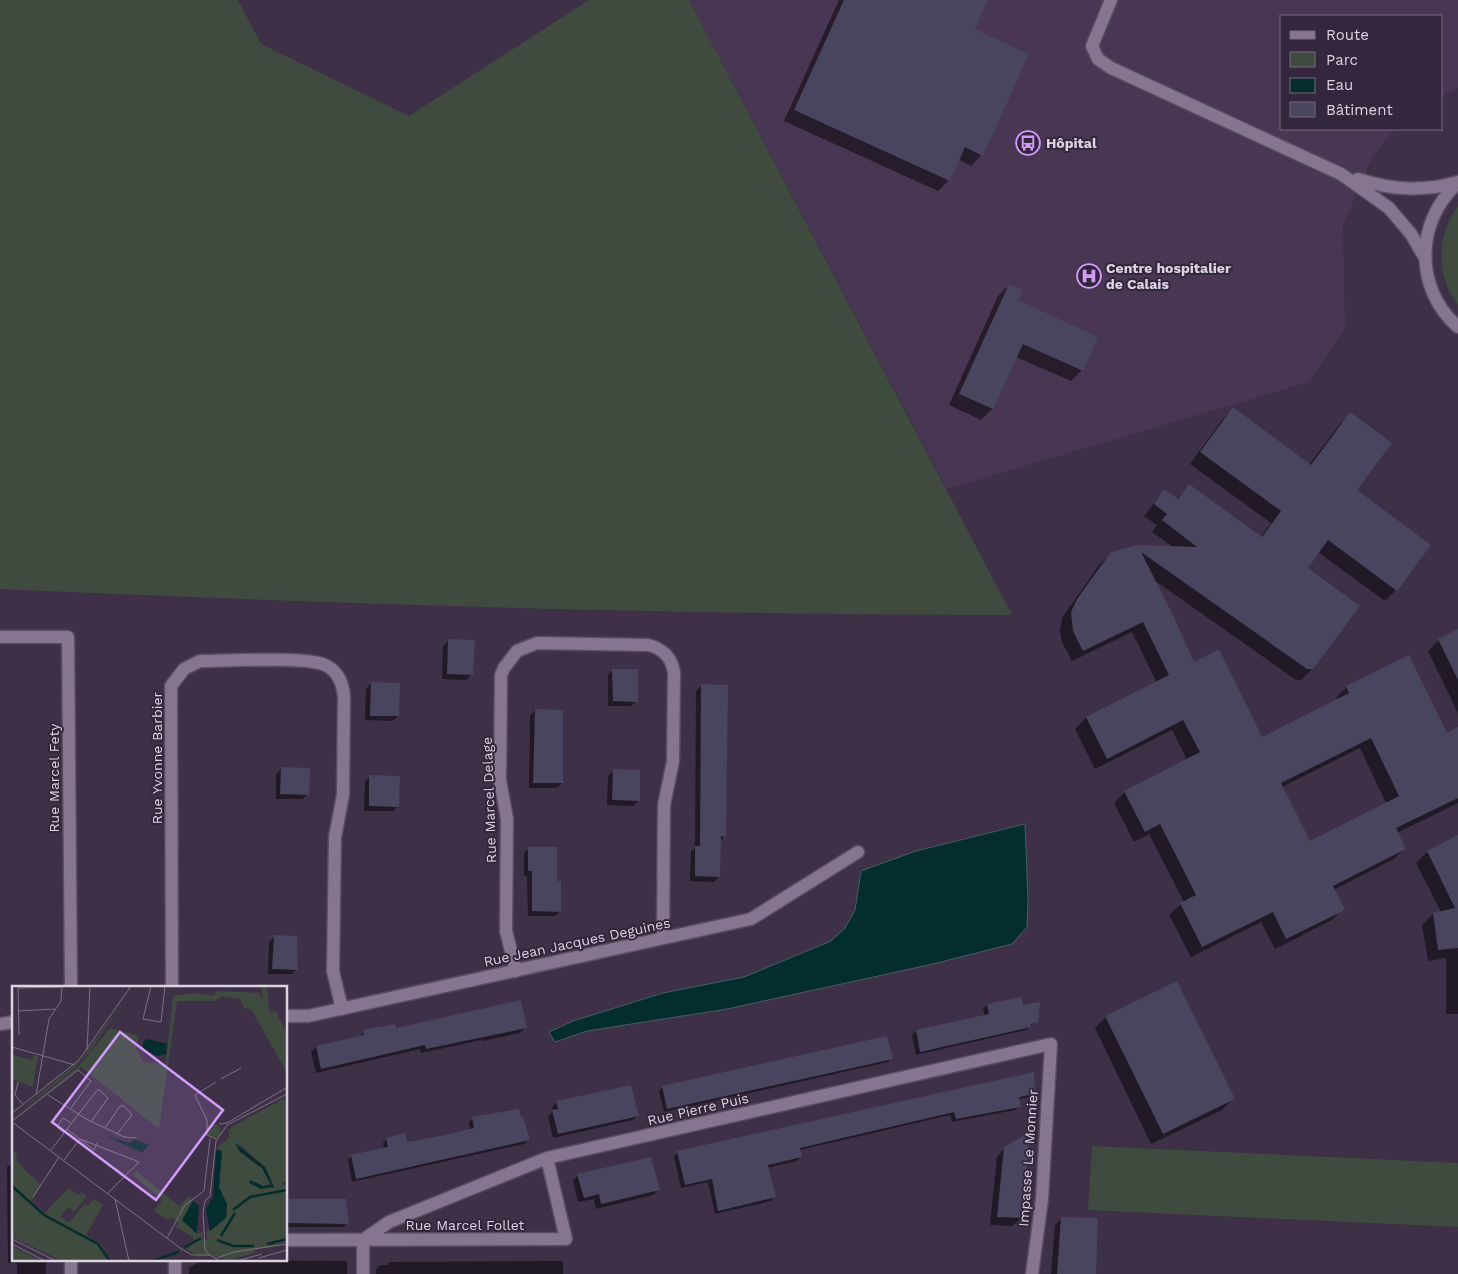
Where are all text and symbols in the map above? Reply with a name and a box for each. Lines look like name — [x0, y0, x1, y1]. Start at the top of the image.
legend — [1280, 15, 1443, 130]
text: Route — [1326, 26, 1369, 44]
text: Parc — [1326, 51, 1358, 69]
text: Eau — [1326, 76, 1353, 94]
text: Bâtiment — [1326, 101, 1393, 119]
bus stop icon: Hôpital — [1015, 130, 1041, 156]
place label: Hôpital — [1046, 135, 1097, 151]
place label: Centre hospitalier de Calais — [1106, 260, 1231, 292]
hospital icon: Centre hospitalier de Calais — [1076, 263, 1102, 289]
street label: Rue Yvonne Barbier — [149, 691, 165, 824]
street label: Rue Marcel Fety — [46, 723, 62, 833]
street label: Rue Marcel Delage — [479, 737, 499, 863]
street label: Rue Jean Jacques Deguines — [482, 914, 672, 970]
inset map — [12, 986, 288, 1262]
street label: Impasse Le Monnier — [1015, 1088, 1041, 1227]
street label: Rue Pierre Puis — [646, 1090, 750, 1128]
street label: Rue Marcel Follet — [406, 1217, 525, 1233]

